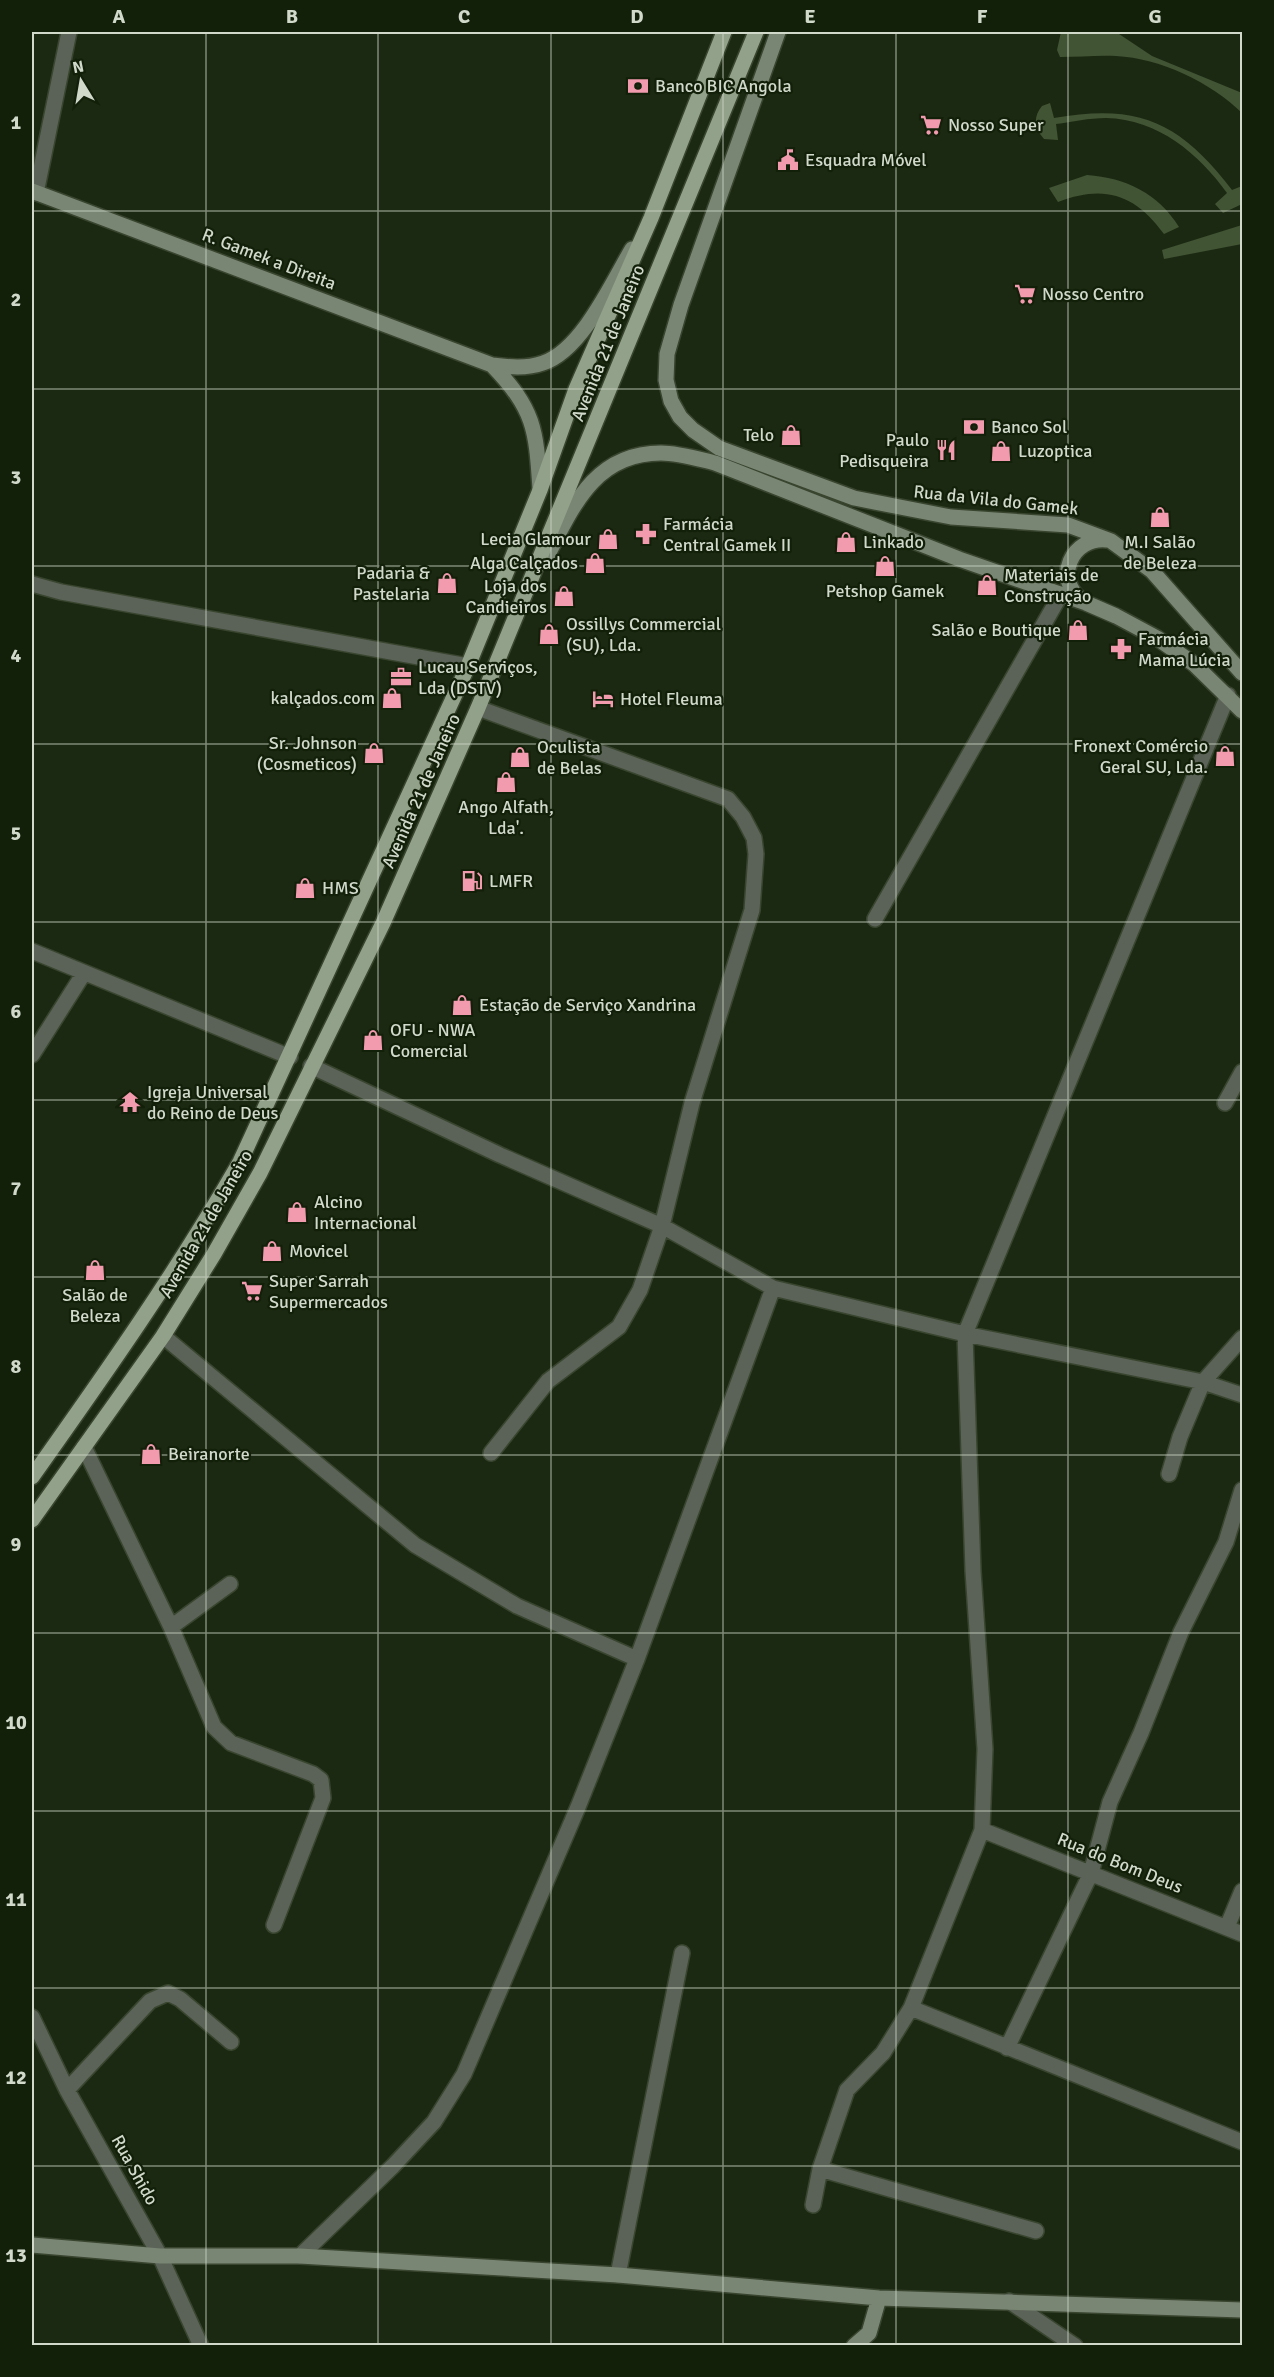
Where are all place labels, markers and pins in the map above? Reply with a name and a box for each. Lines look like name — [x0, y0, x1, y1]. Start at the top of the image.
bank icon: Banco BIC Angola — [626, 74, 650, 98]
place label: Banco BIC Angola — [655, 75, 792, 97]
supermarket icon: Nosso Super — [919, 113, 943, 137]
place label: Nosso Super — [948, 114, 1044, 136]
public building icon: Esquadra Móvel — [776, 148, 800, 172]
place label: Esquadra Móvel — [805, 149, 927, 171]
supermarket icon: Nosso Centro — [1013, 282, 1037, 306]
place label: Nosso Centro — [1042, 283, 1144, 305]
bank icon: Banco Sol — [962, 415, 986, 439]
place label: Banco Sol — [991, 416, 1067, 438]
shop icon: Telo — [779, 423, 803, 447]
place label: Telo — [743, 424, 774, 446]
place label: Paulo Pedisqueira — [839, 429, 929, 472]
restaurant icon: Paulo Pedisqueira — [934, 438, 958, 462]
shop icon: Luzoptica — [989, 439, 1013, 463]
place label: Luzoptica — [1018, 440, 1092, 462]
shop icon: M.I Salão de Beleza — [1148, 505, 1172, 529]
place label: Farmácia Central Gamek II — [663, 513, 791, 556]
pharmacy icon: Farmácia Central Gamek II — [634, 522, 658, 546]
shop icon: Lecia Glamour — [596, 527, 620, 551]
place label: Lecia Glamour — [480, 528, 591, 550]
shop icon: Linkado — [834, 530, 858, 554]
place label: Linkado — [863, 531, 924, 553]
place label: M.I Salão de Beleza — [1123, 531, 1197, 574]
shop icon: Alga Calçados — [583, 551, 607, 575]
place label: Alga Calçados — [470, 552, 578, 574]
shop icon: Petshop Gamek — [873, 554, 897, 578]
place label: Padaria & Pastelaria — [353, 562, 430, 605]
place label: Materiais de Construção — [1004, 564, 1099, 607]
shop icon: Padaria & Pastelaria — [435, 571, 459, 595]
shop icon: Materiais de Construção — [975, 573, 999, 597]
place label: Loja dos Candieiros — [466, 575, 547, 618]
place label: Petshop Gamek — [826, 580, 944, 602]
shop icon: Loja dos Candieiros — [552, 584, 576, 608]
place label: Ossillys Commercial (SU), Lda. — [566, 613, 721, 656]
shop icon: Salão e Boutique — [1066, 618, 1090, 642]
place label: Salão e Boutique — [931, 619, 1061, 641]
shop icon: Ossillys Commercial (SU), Lda. — [537, 622, 561, 646]
place label: Farmácia Mama Lúcia — [1138, 628, 1231, 671]
pharmacy icon: Farmácia Mama Lúcia — [1109, 637, 1133, 661]
place label: Lucau Serviços, Lda (DSTV) — [418, 656, 538, 699]
office icon: Lucau Serviços, Lda (DSTV) — [389, 665, 413, 689]
shop icon: kalçados.com — [380, 686, 404, 710]
place label: kalçados.com — [271, 687, 375, 709]
hotel icon: Hotel Fleuma — [591, 687, 615, 711]
place label: Hotel Fleuma — [620, 688, 723, 710]
place label: Sr. Johnson (Cosmeticos) — [257, 732, 357, 775]
place label: Fronext Comércio Geral SU, Lda. — [1073, 735, 1208, 778]
place label: Oculista de Belas — [537, 736, 602, 779]
shop icon: Sr. Johnson (Cosmeticos) — [362, 741, 386, 765]
shop icon: Fronext Comércio Geral SU, Lda. — [1213, 744, 1237, 768]
shop icon: Oculista de Belas — [508, 745, 532, 769]
shop icon: Ango Alfath, Lda'. — [494, 770, 518, 794]
place label: Ango Alfath, Lda'. — [458, 796, 554, 839]
fuel station icon: LMFR — [460, 869, 484, 893]
place label: LMFR — [489, 870, 533, 892]
shop icon: HMS — [293, 876, 317, 900]
place label: HMS — [322, 877, 359, 899]
shop icon: Estação de Serviço Xandrina — [450, 993, 474, 1017]
place label: Estação de Serviço Xandrina — [479, 994, 696, 1016]
place label: OFU - NWA Comercial — [390, 1019, 476, 1062]
shop icon: OFU - NWA Comercial — [361, 1028, 385, 1052]
place label: Igreja Universal do Reino de Deus — [147, 1081, 278, 1124]
temple icon: Igreja Universal do Reino de Deus — [118, 1090, 142, 1114]
place label: Alcino Internacional — [314, 1191, 417, 1234]
shop icon: Alcino Internacional — [285, 1200, 309, 1224]
shop icon: Movicel — [260, 1239, 284, 1263]
place label: Movicel — [289, 1240, 348, 1262]
shop icon: Salão de Beleza — [83, 1258, 107, 1282]
place label: Super Sarrah Supermercados — [269, 1270, 388, 1313]
supermarket icon: Super Sarrah Supermercados — [240, 1279, 264, 1303]
place label: Salão de Beleza — [62, 1284, 128, 1327]
shop icon: Beiranorte — [139, 1442, 163, 1466]
place label: Beiranorte — [168, 1443, 250, 1465]

